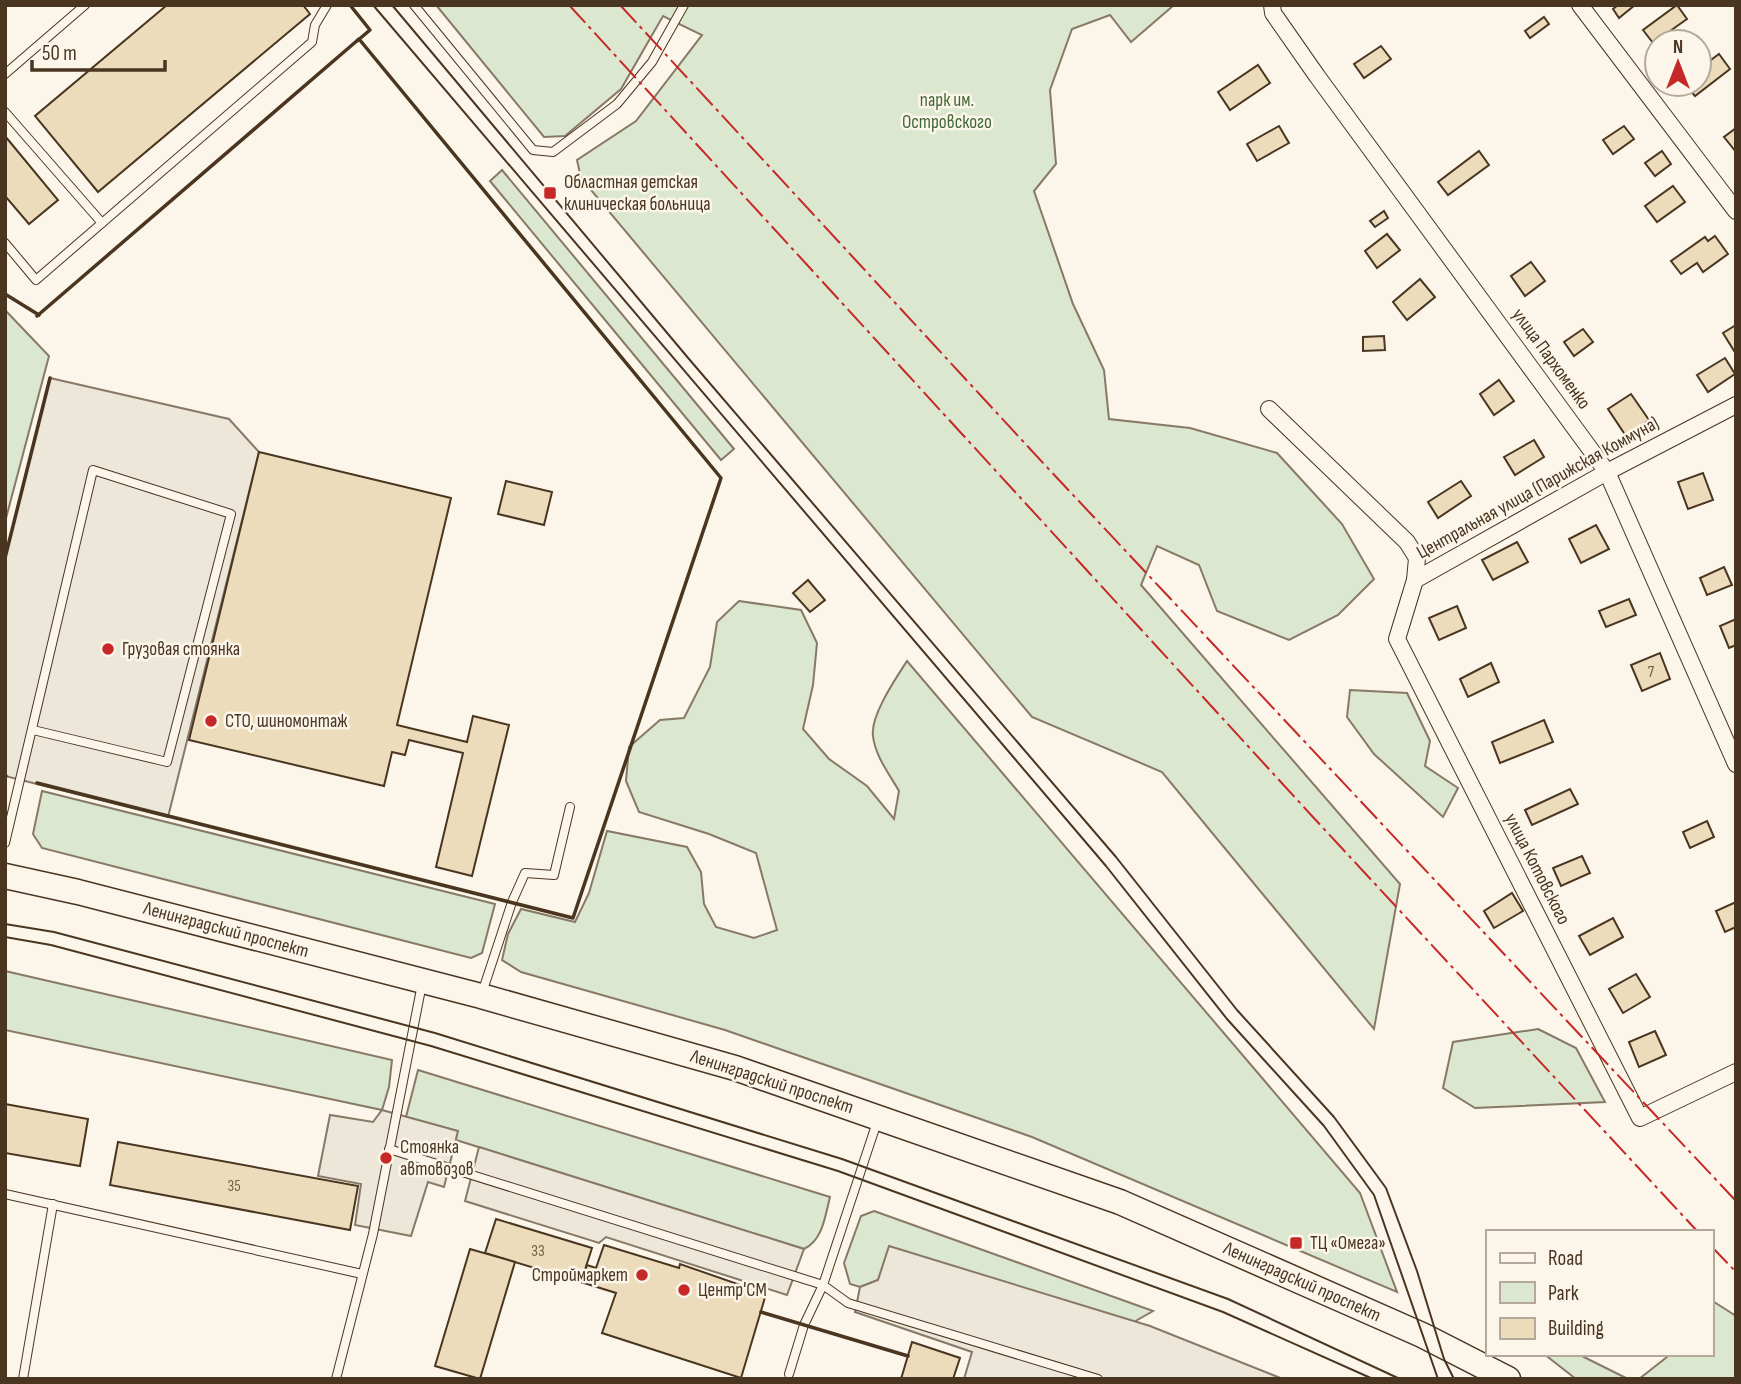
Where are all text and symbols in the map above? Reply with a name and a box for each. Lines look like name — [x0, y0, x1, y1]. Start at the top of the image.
scale bar — [32, 28, 164, 72]
north arrow — [1643, 28, 1713, 98]
text: N — [1673, 36, 1683, 59]
text: 50 m — [42, 41, 77, 66]
park label: парк им. Островского — [902, 89, 992, 134]
place label: Областная детская клиническая больница — [564, 171, 711, 216]
marker: Областная детская клиническая больница — [542, 185, 558, 201]
street label: улица Пархоменко — [1507, 304, 1595, 414]
street label: Центральная улица (Парижская Коммуна) — [1413, 412, 1663, 564]
place label: Грузовая стоянка — [122, 638, 240, 661]
marker: Грузовая стоянка — [100, 641, 116, 657]
house number: 7 — [1648, 663, 1655, 682]
place label: СТО, шиномонтаж — [225, 710, 348, 733]
marker: СТО, шиномонтаж — [203, 713, 219, 729]
street label: улица Котовского — [1499, 810, 1575, 928]
street label: Ленинградский проспект — [140, 897, 311, 963]
street label: Ленинградский проспект — [687, 1044, 856, 1119]
place label: Стоянка автовозов — [400, 1136, 474, 1181]
marker: Стоянка автовозов — [378, 1150, 394, 1166]
house number: 35 — [227, 1177, 241, 1196]
legend — [1486, 1230, 1713, 1356]
place label: ТЦ «Омега» — [1310, 1232, 1386, 1255]
marker: ТЦ «Омега» — [1288, 1235, 1304, 1251]
street label: Ленинградский проспект — [1219, 1237, 1384, 1327]
house number: 33 — [531, 1242, 545, 1261]
text: Road — [1548, 1246, 1583, 1271]
place label: Строймаркет — [532, 1264, 628, 1287]
marker: Строймаркет — [634, 1267, 650, 1283]
place label: Центр'СМ — [698, 1279, 767, 1302]
text: Park — [1548, 1281, 1579, 1306]
marker: Центр'СМ — [676, 1282, 692, 1298]
text: Building — [1548, 1316, 1604, 1341]

